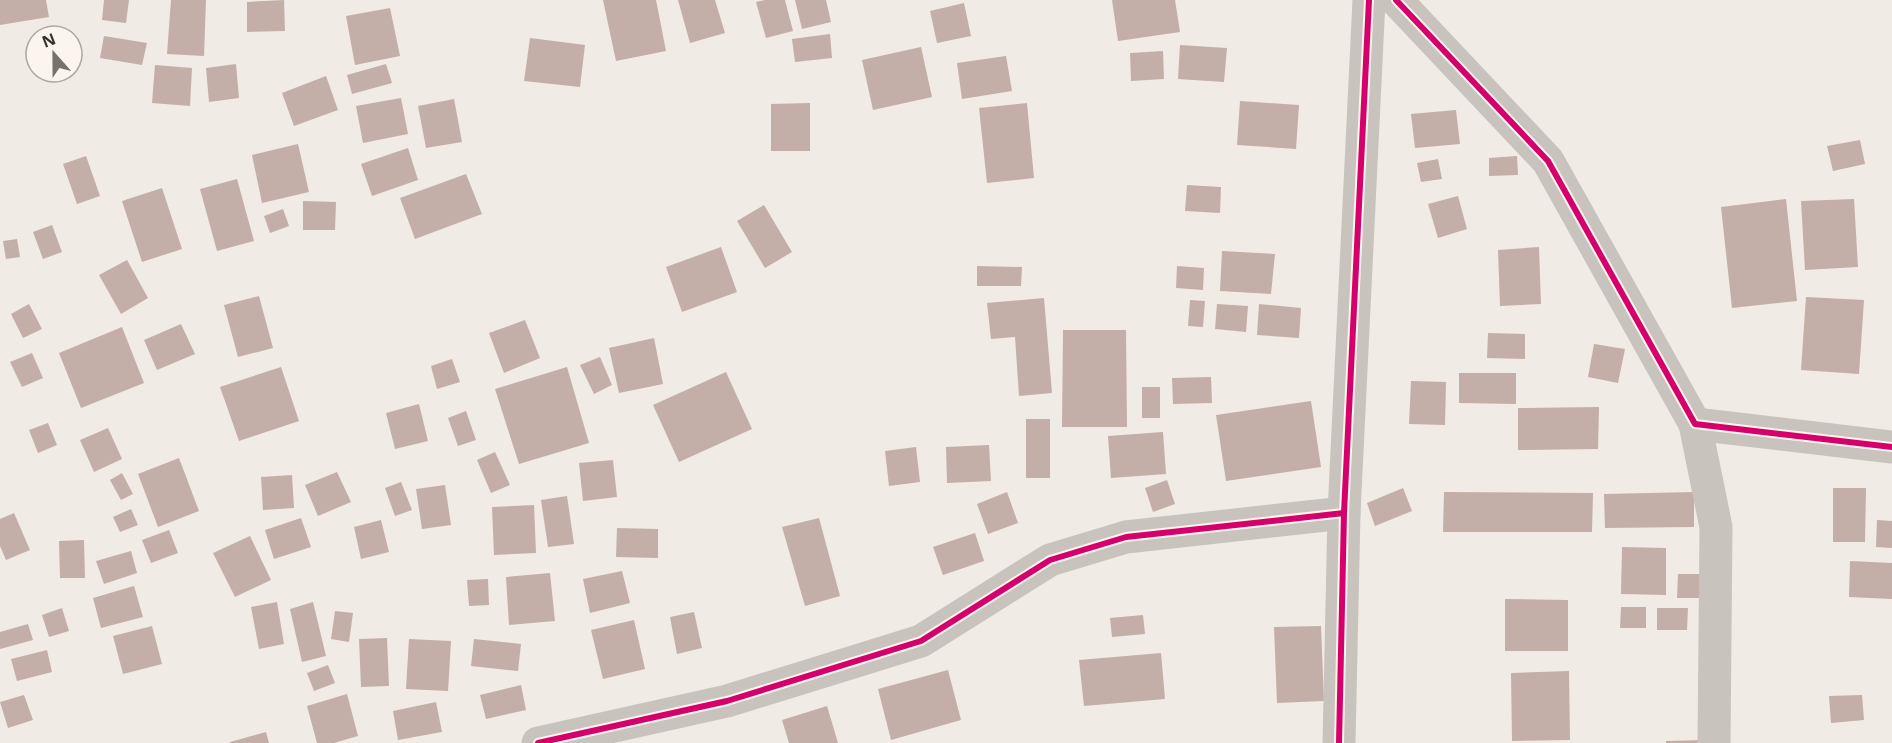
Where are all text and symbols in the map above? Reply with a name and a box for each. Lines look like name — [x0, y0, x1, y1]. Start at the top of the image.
north arrow — [24, 24, 84, 84]
text: N — [39, 27, 59, 53]

